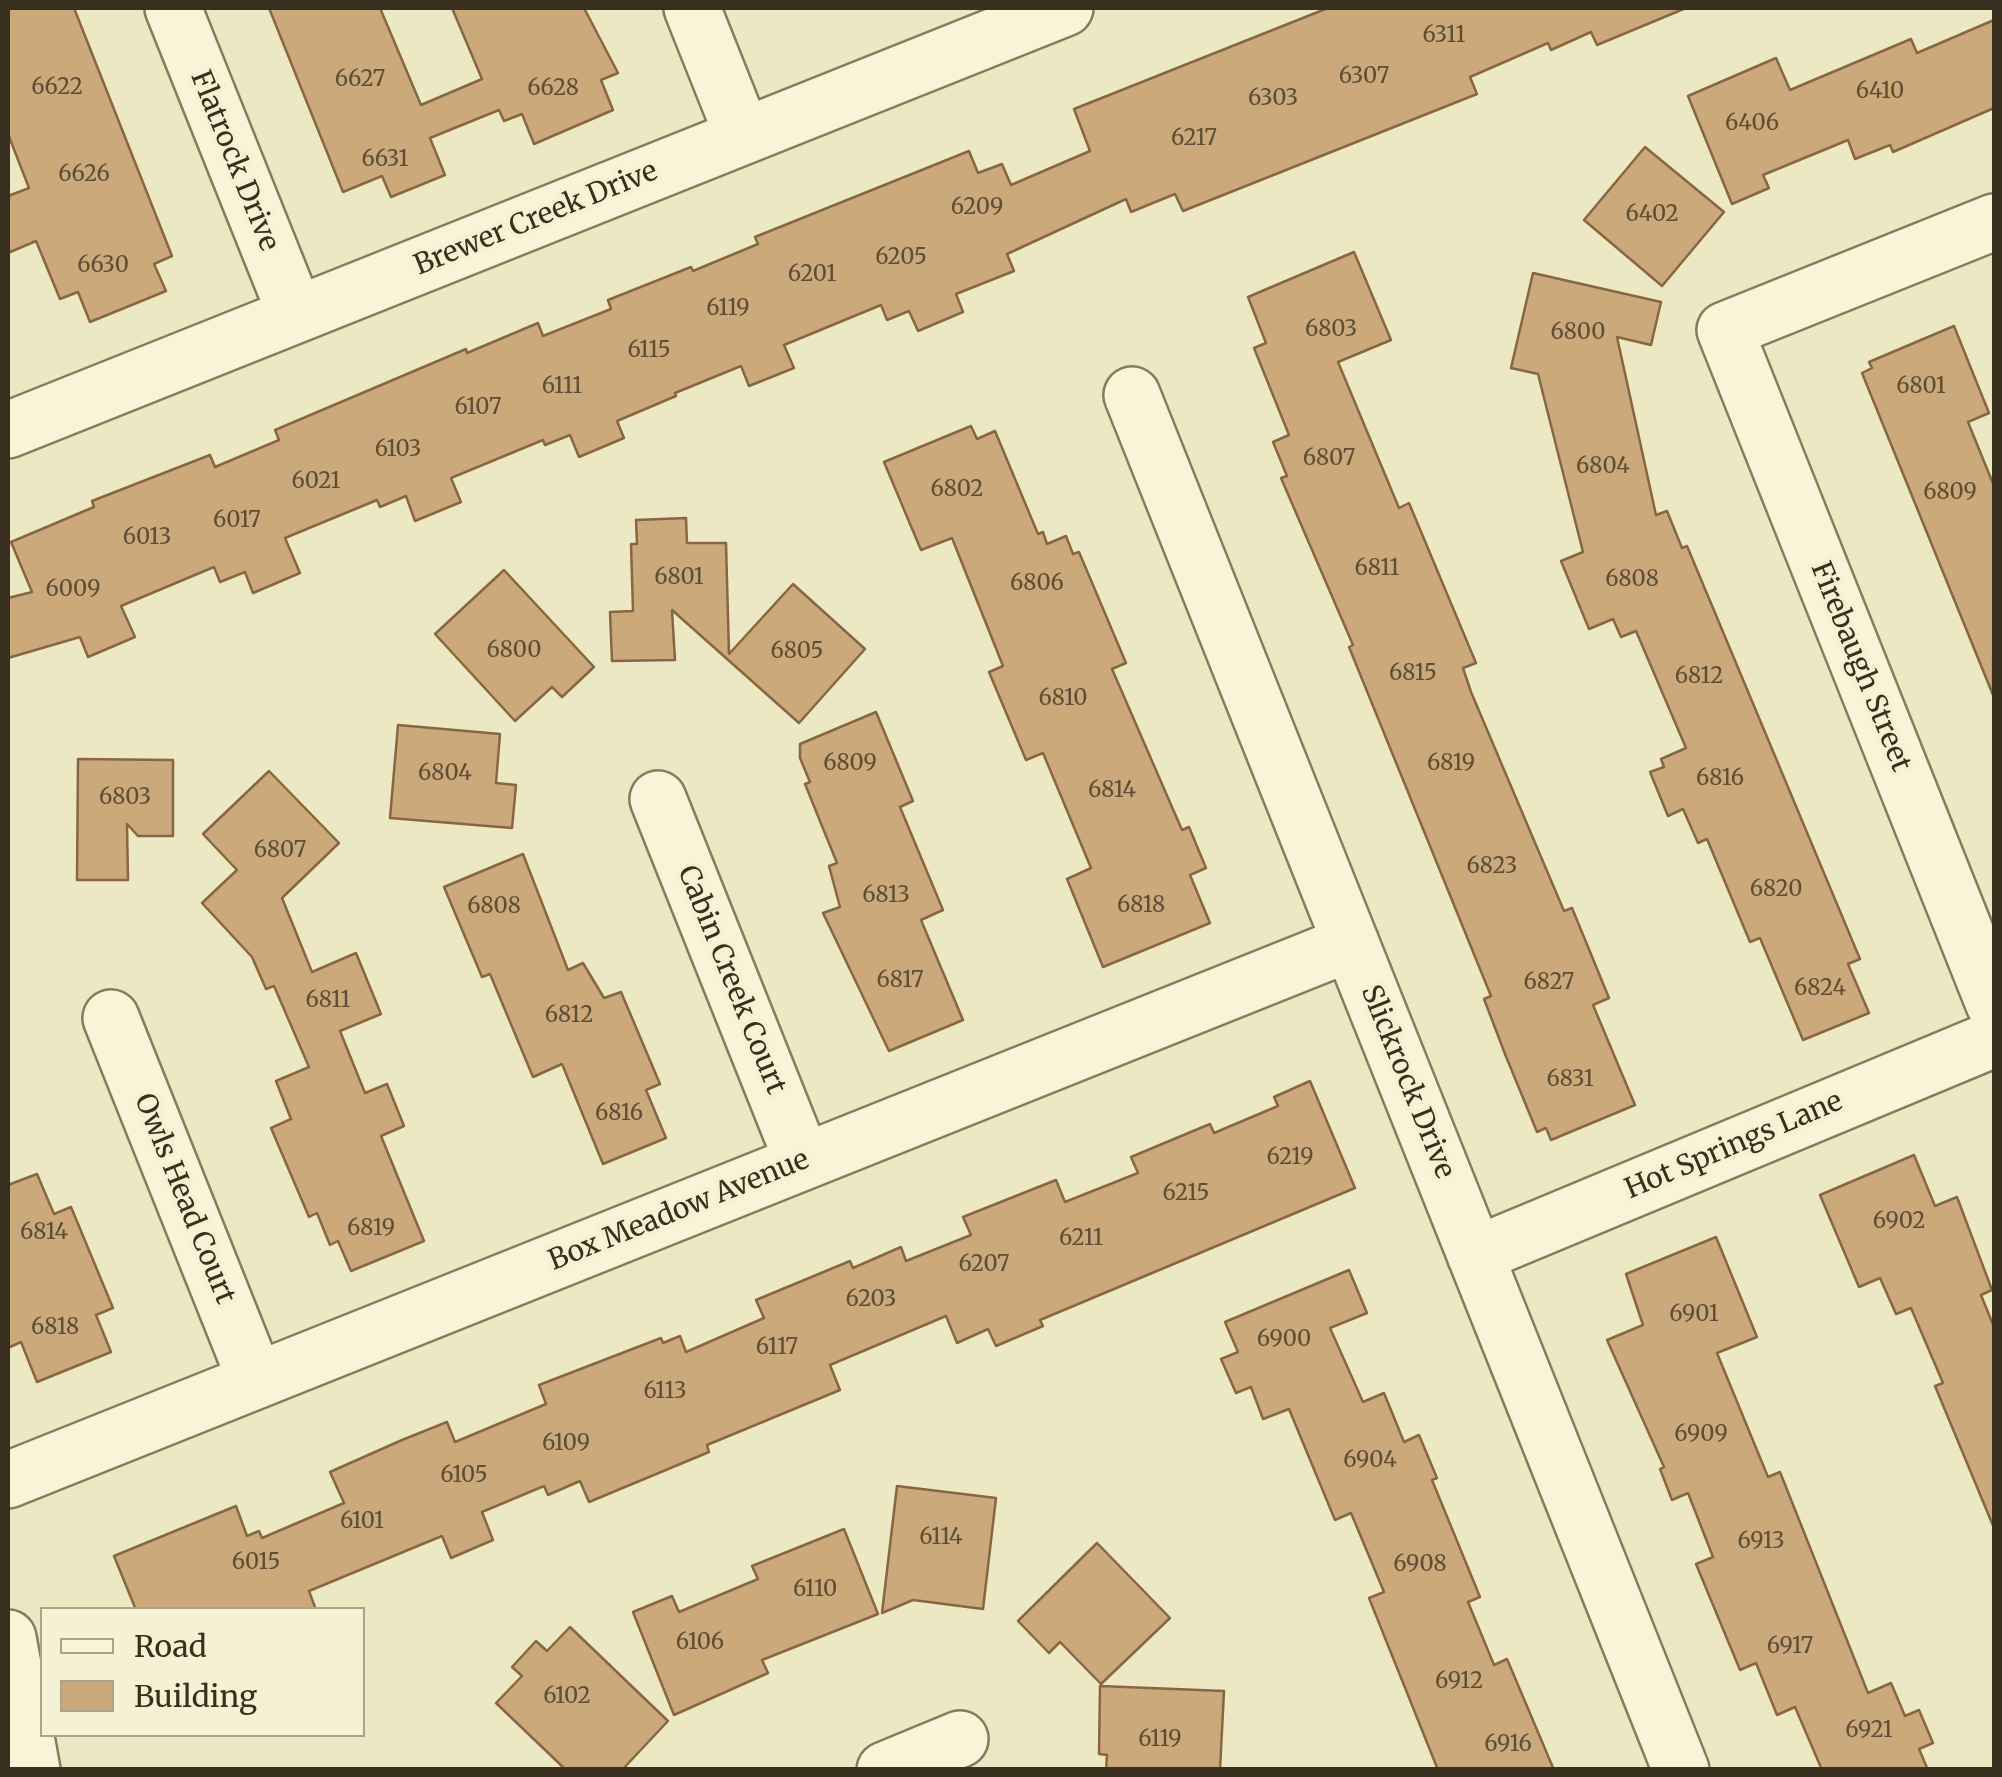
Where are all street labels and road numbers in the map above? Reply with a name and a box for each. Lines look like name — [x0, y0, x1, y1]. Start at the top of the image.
street label: Flatrock Drive — [183, 66, 285, 256]
street label: Brewer Creek Drive — [409, 155, 663, 283]
street label: Firebaugh Street — [1803, 557, 1917, 777]
street label: Cabin Creek Court — [670, 861, 792, 1099]
street label: Slickrock Drive — [1353, 980, 1461, 1184]
street label: Hot Springs Lane — [1620, 1085, 1848, 1207]
street label: Owls Head Court — [126, 1089, 242, 1309]
street label: Box Meadow Avenue — [544, 1143, 814, 1279]

